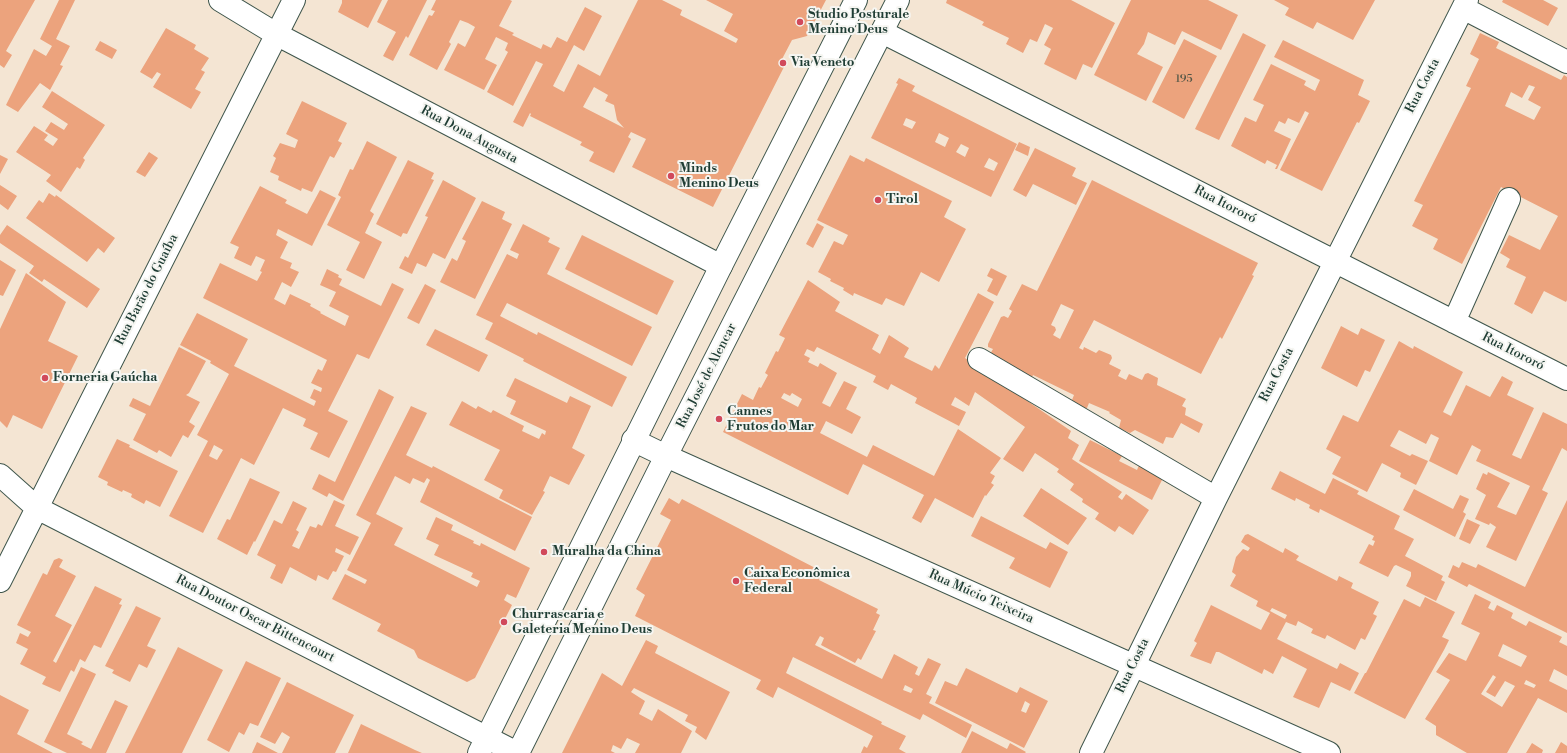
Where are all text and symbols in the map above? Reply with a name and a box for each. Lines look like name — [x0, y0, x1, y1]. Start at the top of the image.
place label: Studio Posturale Menino Deus — [808, 7, 909, 38]
marker: Studio Posturale Menino Deus — [795, 17, 805, 27]
place label: Via Veneto — [791, 55, 854, 71]
street label: Rua Costa — [1403, 56, 1443, 116]
marker: Via Veneto — [778, 58, 788, 68]
house number: 195 — [1175, 72, 1193, 86]
street label: Rua Dona Augusta — [418, 103, 520, 167]
place label: Minds Menino Deus — [679, 161, 759, 192]
marker: Minds Menino Deus — [666, 171, 676, 181]
street label: Rua Itororó — [1191, 183, 1259, 227]
place label: Tirol — [886, 192, 918, 208]
marker: Tirol — [873, 195, 883, 205]
street label: Rua Barão do Guaíba — [112, 232, 182, 348]
street label: Rua José de Alencar — [674, 321, 740, 431]
street label: Rua Itororó — [1479, 330, 1547, 374]
street label: Rua Costa — [1257, 345, 1297, 405]
place label: Forneria Gaúcha — [53, 370, 157, 386]
marker: Forneria Gaúcha — [40, 373, 50, 383]
place label: Cannes Frutos do Mar — [727, 404, 814, 435]
marker: Cannes Frutos do Mar — [714, 414, 724, 424]
place label: Muralha da China — [552, 544, 661, 560]
marker: Muralha da China — [539, 547, 549, 557]
place label: Caixa Econômica Federal — [744, 566, 850, 597]
street label: Rua Múcio Teixeira — [926, 567, 1036, 627]
street label: Rua Doutor Oscar Bittencourt — [173, 572, 337, 666]
marker: Caixa Econômica Federal — [731, 576, 741, 586]
place label: Churrascaria e Galeteria Menino Deus — [512, 607, 652, 638]
marker: Churrascaria e Galeteria Menino Deus — [499, 617, 509, 627]
street label: Rua Costa — [1113, 636, 1153, 696]

